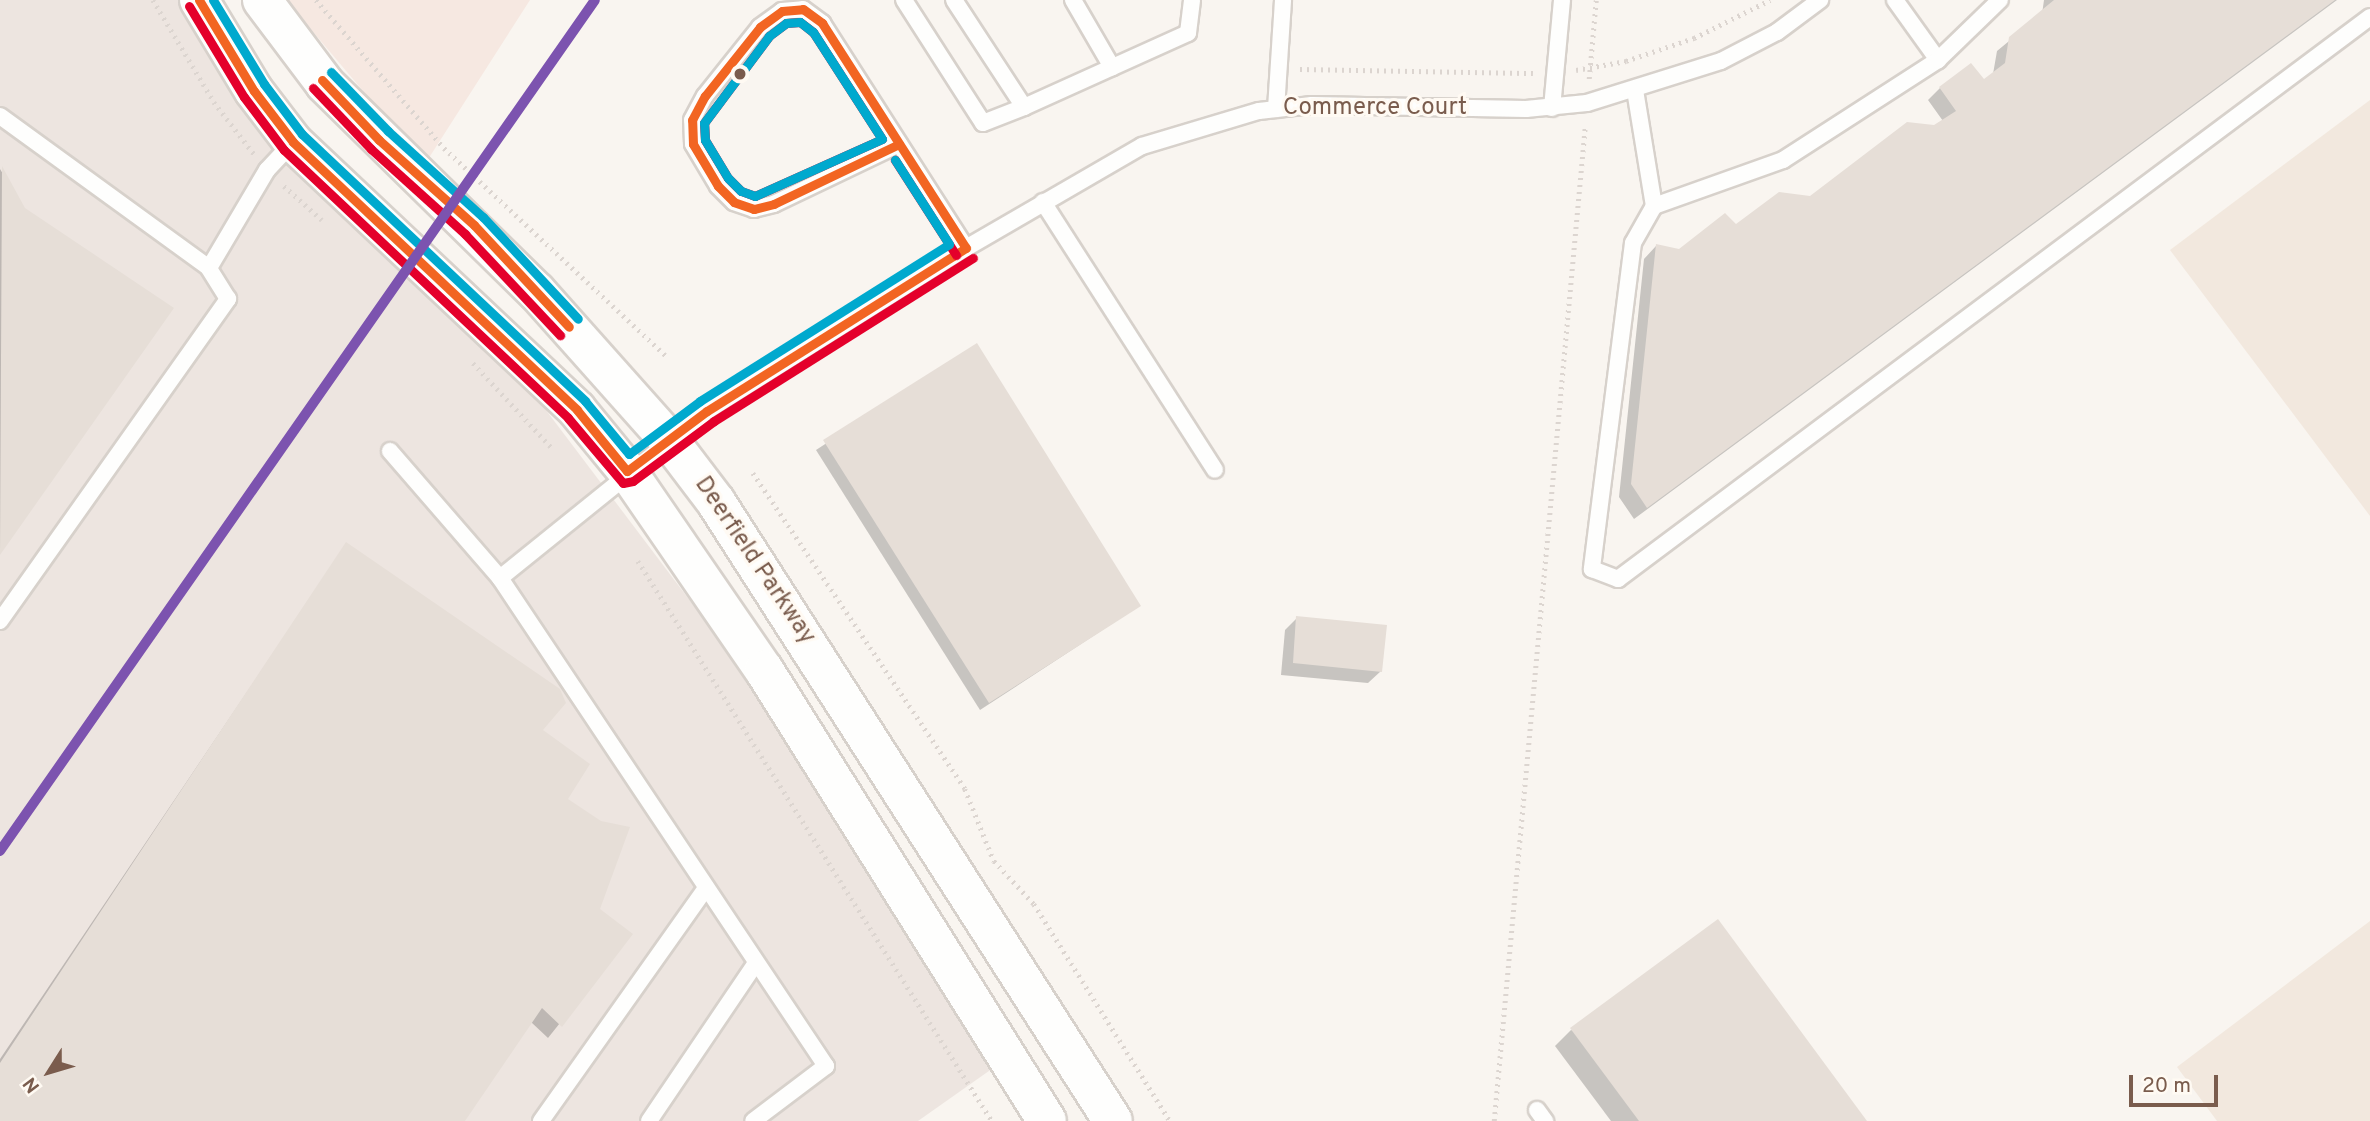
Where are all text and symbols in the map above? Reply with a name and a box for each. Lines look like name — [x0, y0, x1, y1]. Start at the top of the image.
unlabelled marker — [733, 67, 747, 81]
street label: Commerce Court — [1283, 95, 1467, 123]
street label: Deerfield Parkway — [687, 472, 821, 650]
north arrow — [14, 1037, 84, 1107]
scale bar — [2132, 1062, 2221, 1106]
text: N — [19, 1072, 46, 1097]
text: 20 m — [2142, 1073, 2191, 1100]

